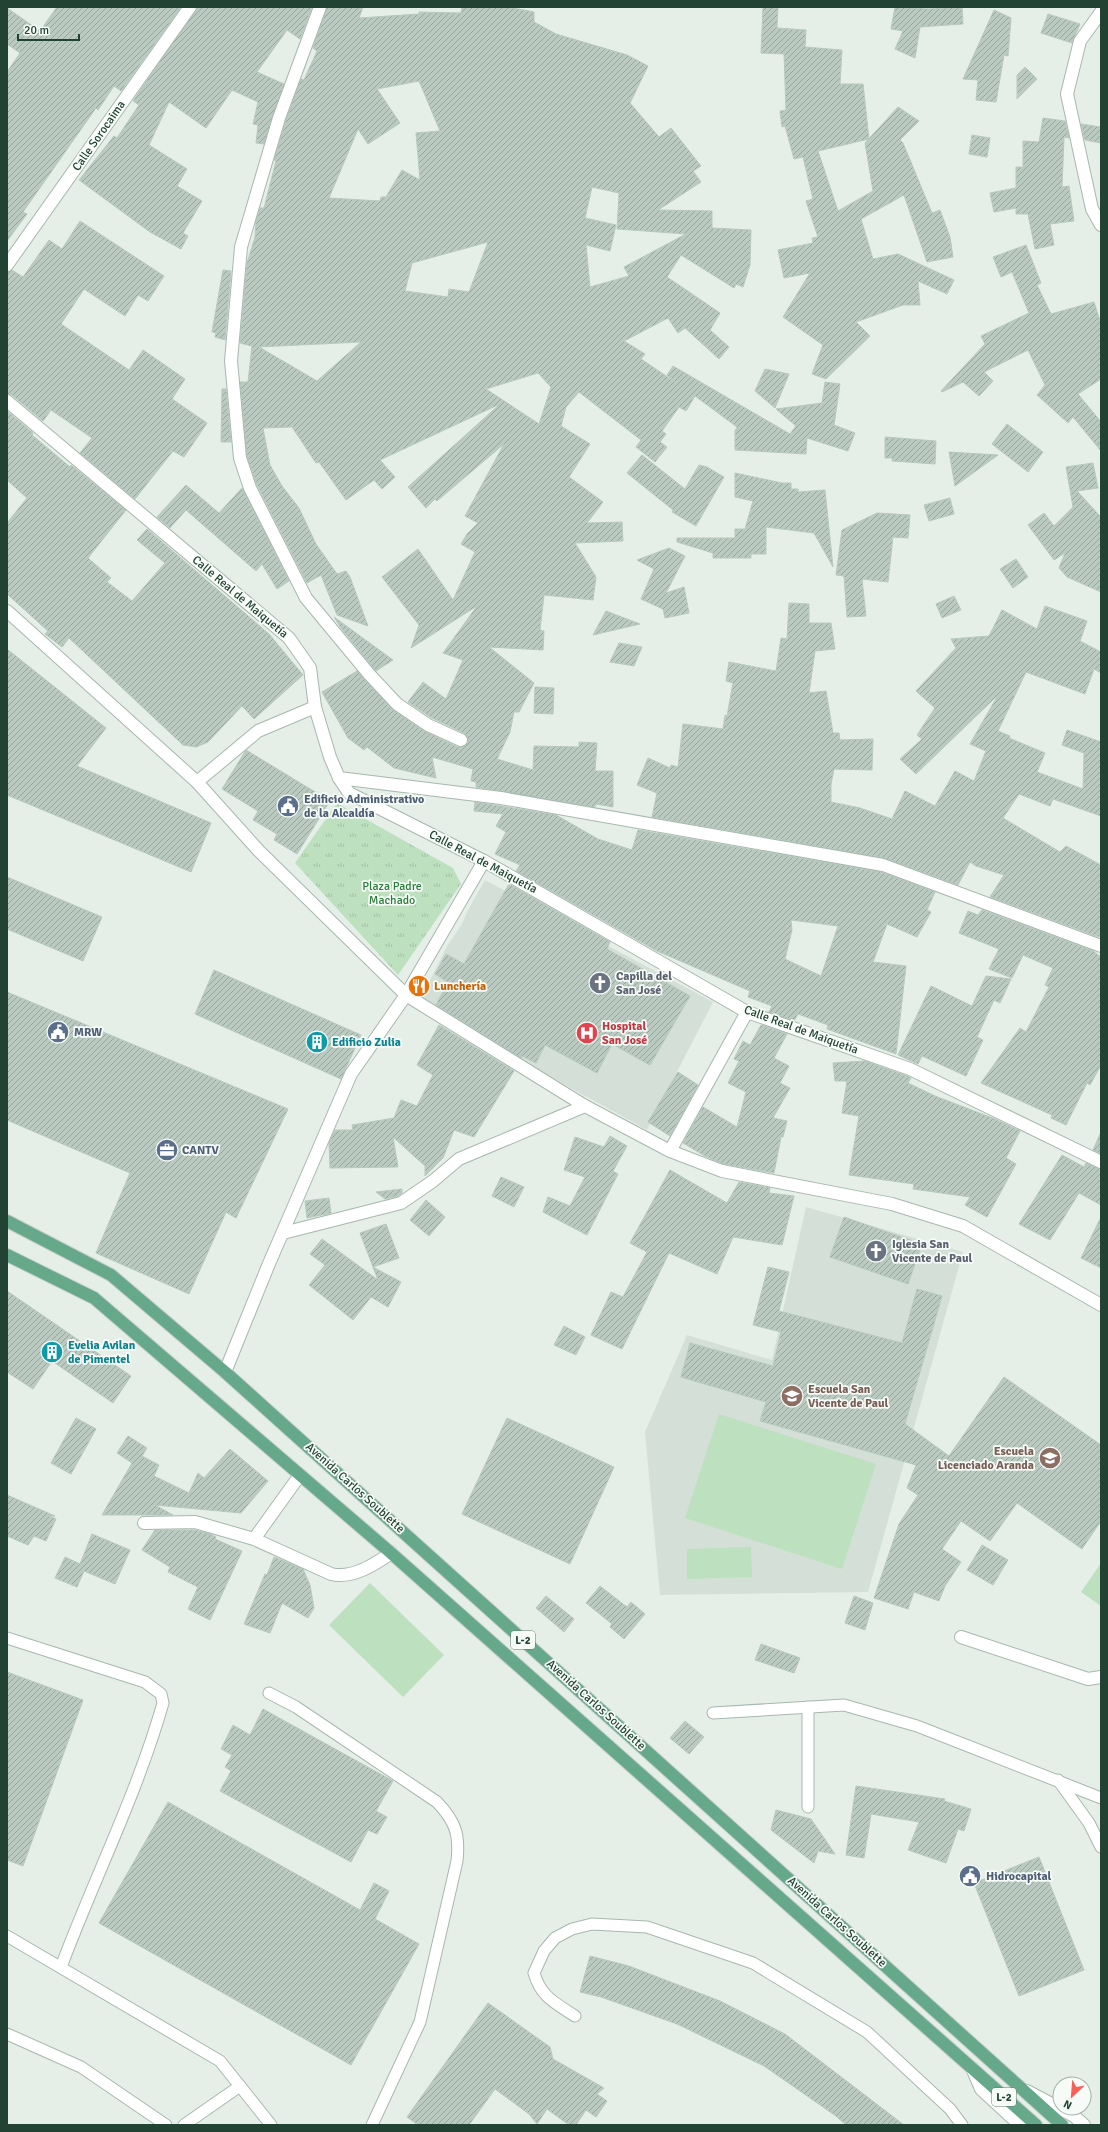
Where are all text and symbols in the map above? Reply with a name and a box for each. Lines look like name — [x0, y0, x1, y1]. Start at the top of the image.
scale bar — [18, 16, 79, 42]
text: 20 m — [24, 23, 49, 38]
street label: Calle Sorocaima — [69, 98, 129, 174]
street label: Calle Real de Maiquetía — [189, 553, 291, 641]
place label: Edificio Administrativo de la Alcaldía — [304, 792, 424, 821]
public building icon: Edificio Administrativo de la Alcaldía — [275, 793, 301, 819]
street label: Calle Real de Maiquetía — [426, 827, 540, 897]
park label: Plaza Padre Machado — [362, 879, 422, 908]
place label: Capilla del San José — [616, 969, 672, 998]
church icon: Capilla del San José — [587, 970, 613, 996]
restaurant icon: Lunchería — [406, 973, 432, 999]
place label: Lunchería — [434, 979, 486, 994]
street label: Calle Real de Maiquetía — [742, 1002, 860, 1058]
public building icon: MRW — [45, 1019, 71, 1045]
place label: Hospital San José — [602, 1019, 647, 1048]
hospital icon: Hospital San José — [574, 1020, 600, 1046]
place label: MRW — [74, 1025, 102, 1040]
building icon: Edificio Zulia — [304, 1029, 330, 1055]
place label: Edificio Zulia — [332, 1035, 401, 1050]
office icon: CANTV — [154, 1137, 180, 1163]
place label: CANTV — [182, 1143, 219, 1158]
place label: Iglesia San Vicente de Paul — [892, 1237, 973, 1266]
church icon: Iglesia San Vicente de Paul — [863, 1238, 889, 1264]
place label: Evelia Avilan de Pimentel — [68, 1338, 136, 1367]
building icon: Evelia Avilan de Pimentel — [39, 1339, 65, 1365]
place label: Escuela San Vicente de Paul — [808, 1382, 889, 1411]
school or university icon: Escuela San Vicente de Paul — [779, 1383, 805, 1409]
street label: Avenida Carlos Soublette — [302, 1440, 408, 1536]
place label: Escuela Licenciado Aranda — [938, 1444, 1034, 1473]
school or university icon: Escuela Licenciado Aranda — [1037, 1445, 1063, 1471]
road number: L-2 — [511, 1631, 535, 1649]
street label: Avenida Carlos Soublette — [543, 1657, 649, 1753]
public building icon: Hidrocapital — [957, 1863, 983, 1889]
place label: Hidrocapital — [986, 1869, 1052, 1884]
street label: Avenida Carlos Soublette — [784, 1874, 890, 1970]
north arrow — [1052, 2076, 1092, 2116]
road number: L-2 — [992, 2088, 1016, 2106]
text: N — [1062, 2097, 1074, 2112]

